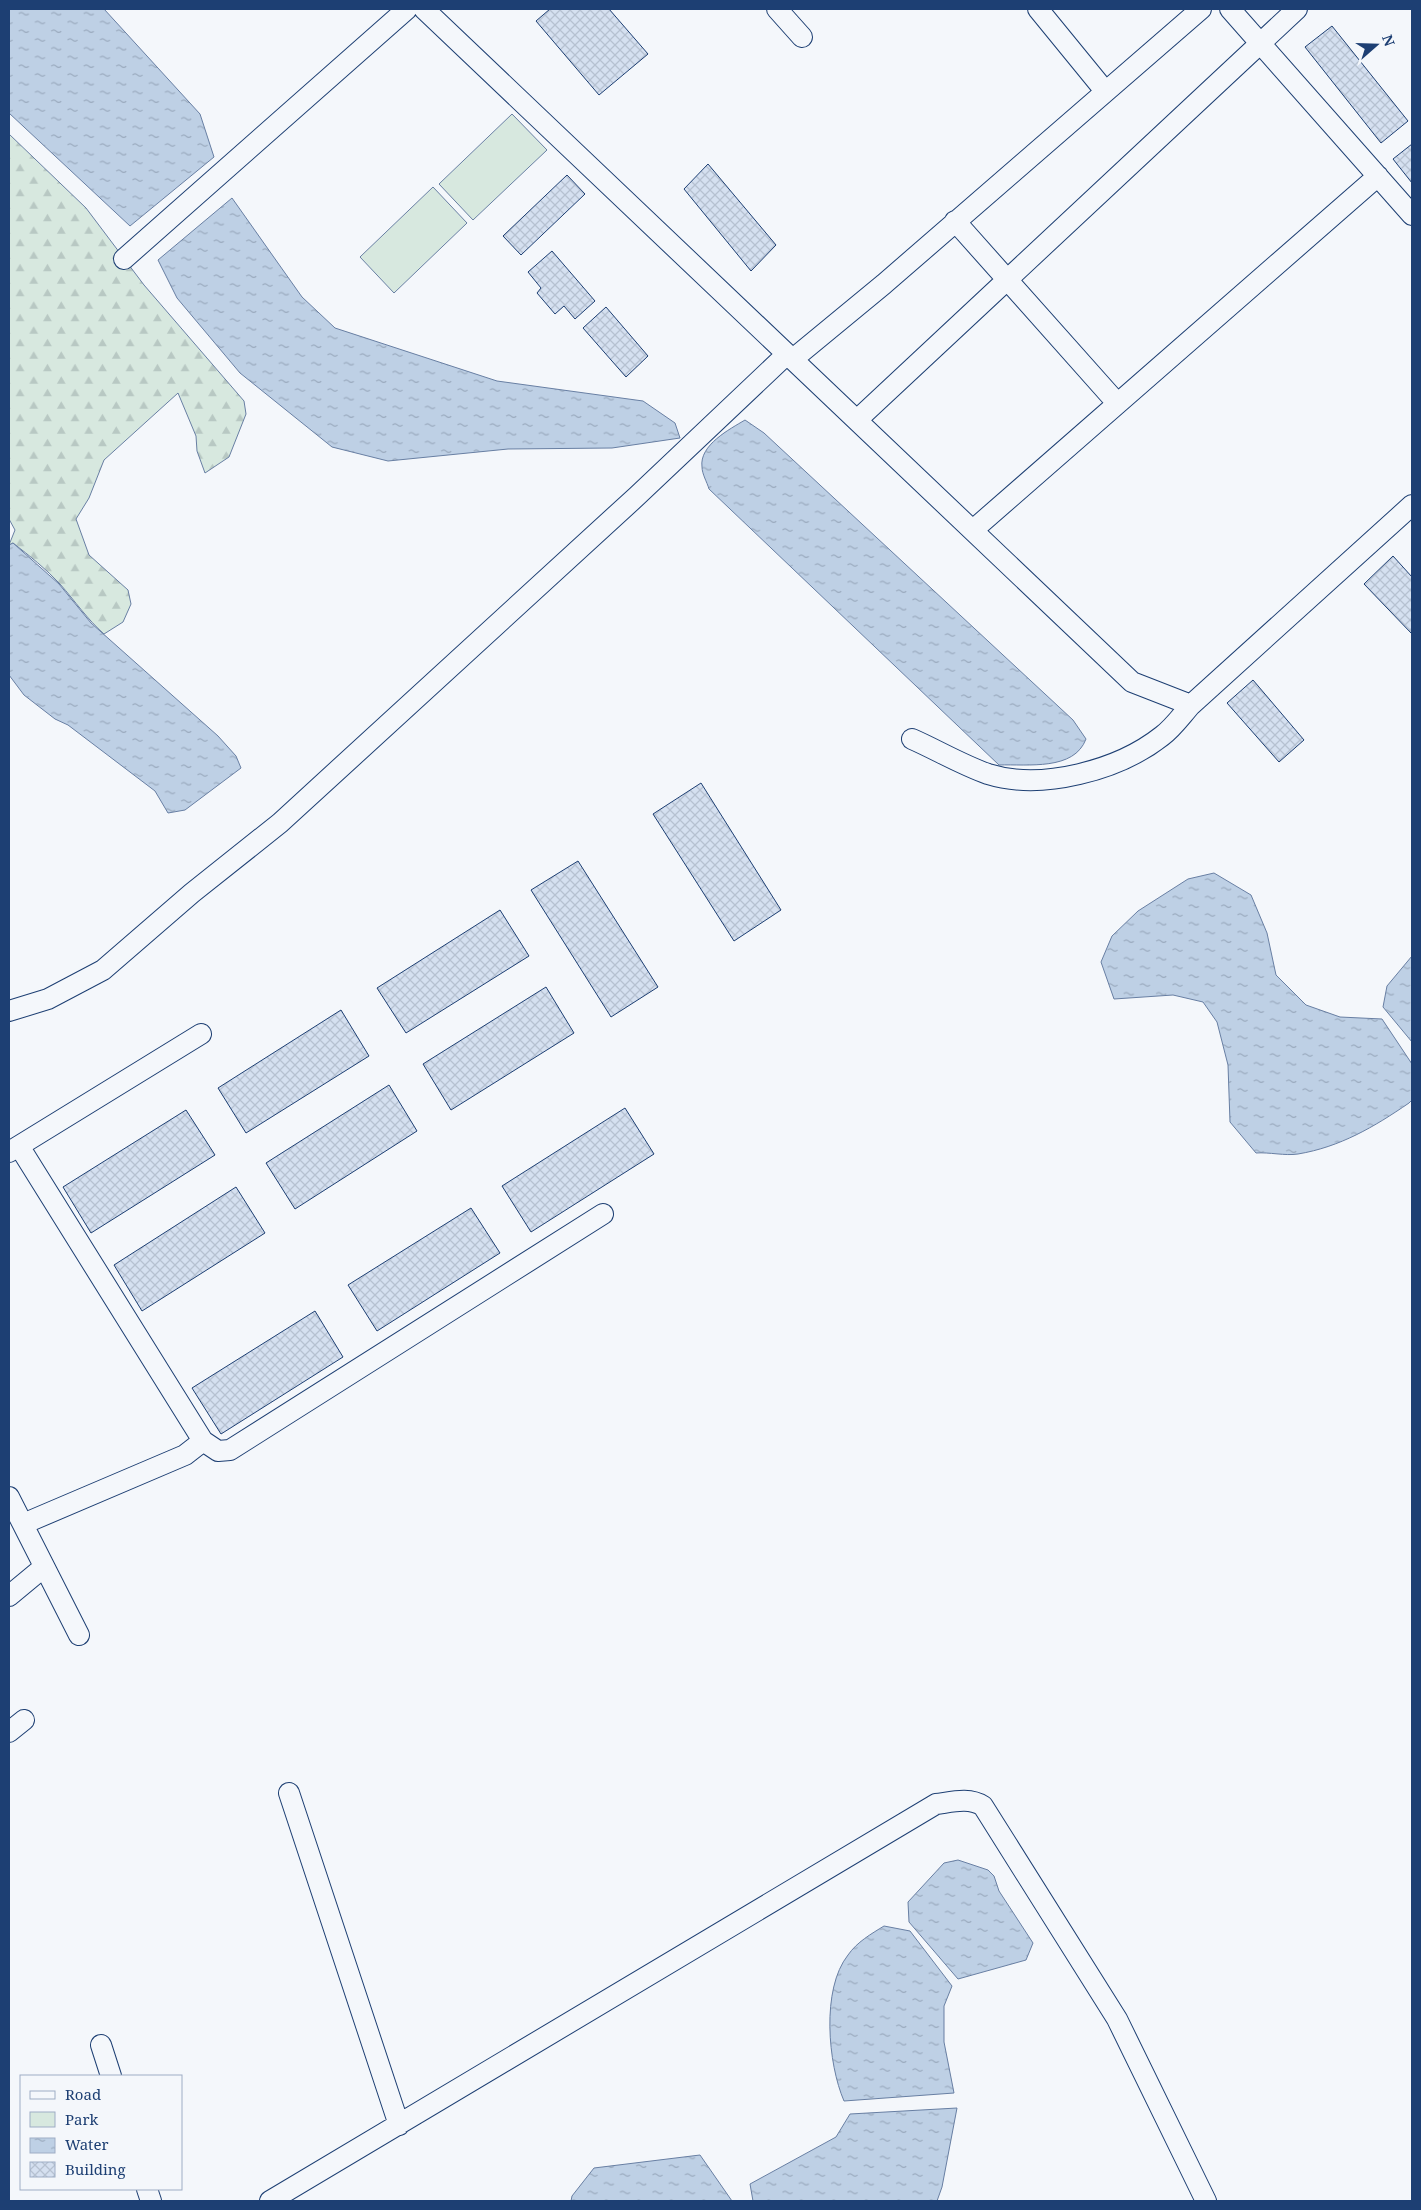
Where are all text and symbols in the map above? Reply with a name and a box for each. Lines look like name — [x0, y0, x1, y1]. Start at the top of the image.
north arrow — [1351, 20, 1401, 70]
text: N — [1378, 32, 1400, 49]
legend — [20, 2075, 182, 2190]
text: Road — [65, 2084, 101, 2104]
text: Park — [65, 2109, 99, 2129]
text: Water — [65, 2134, 108, 2154]
text: Building — [65, 2159, 126, 2179]

